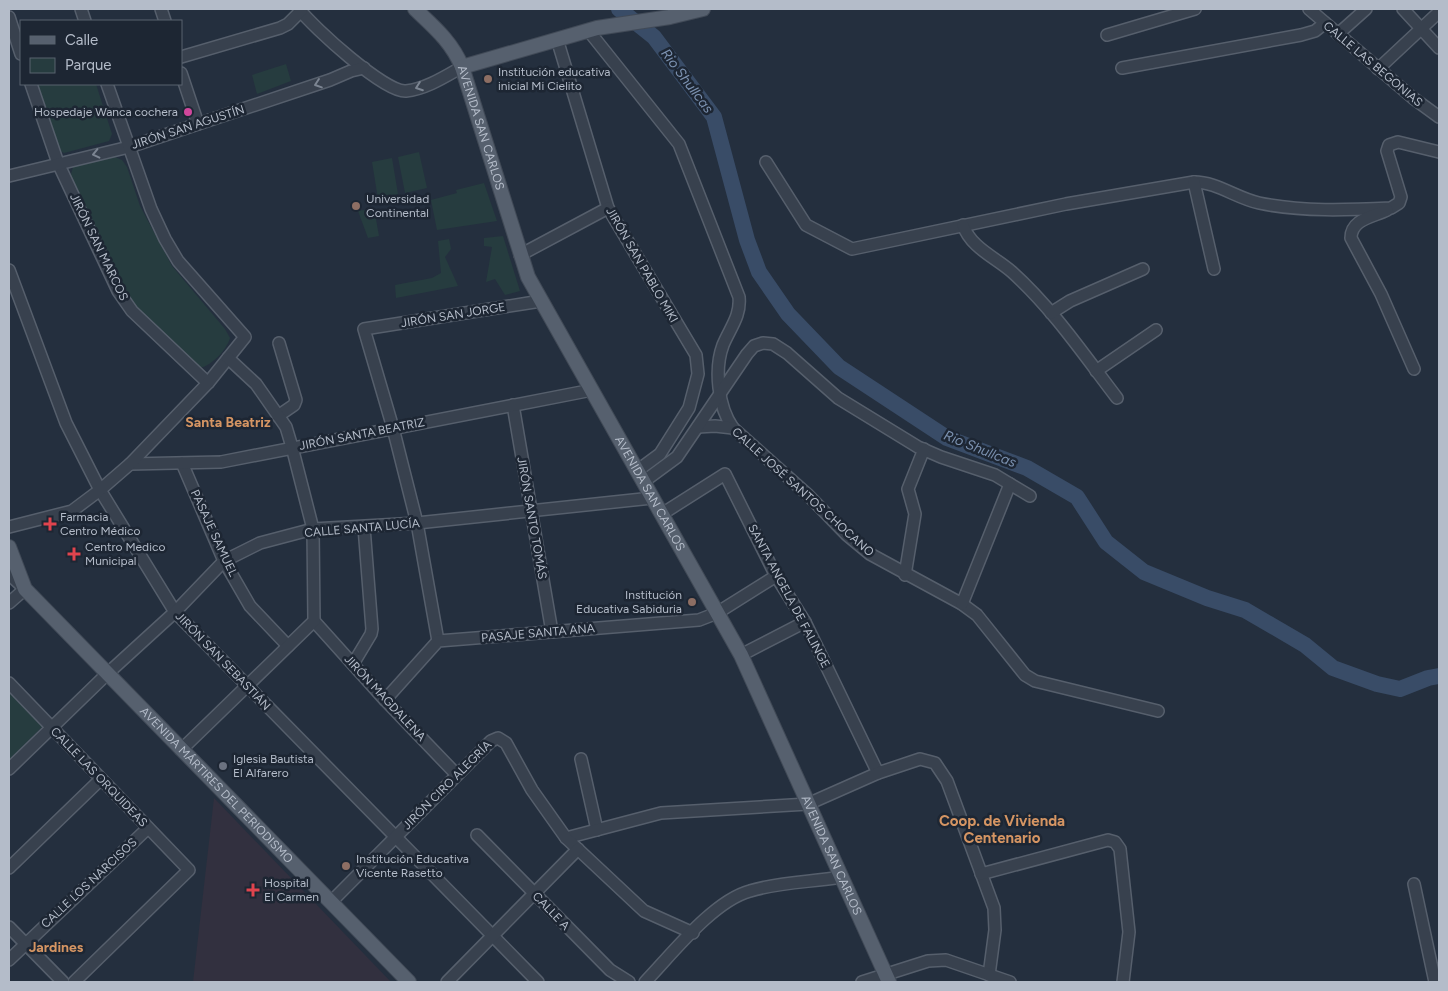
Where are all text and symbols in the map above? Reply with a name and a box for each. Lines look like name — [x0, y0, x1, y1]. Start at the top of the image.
street label: CALLE LAS BEGONIAS — [1321, 18, 1425, 110]
legend — [20, 20, 182, 85]
text: Calle — [65, 31, 98, 49]
water label: Rio Shullcas — [657, 45, 717, 117]
text: Parque — [65, 56, 112, 74]
street label: AVENIDA SAN CARLOS — [455, 64, 507, 192]
place label: Institución educativa inicial Mi Cielito — [498, 65, 610, 93]
marker: Institución educativa inicial Mi Cielito — [482, 73, 494, 85]
one-way arrow — [314, 78, 322, 88]
one-way arrow — [415, 81, 423, 91]
street label: JIRÓN SAN AGUSTÍN — [130, 102, 246, 152]
place label: Hospedaje Wanca cochera — [34, 105, 178, 119]
marker: Hospedaje Wanca cochera — [182, 106, 194, 118]
one-way arrow — [92, 148, 101, 159]
street label: JIRÓN SAN MARCOS — [67, 191, 131, 303]
place label: Universidad Continental — [366, 192, 429, 220]
marker: Universidad Continental — [350, 200, 362, 212]
street label: JIRÓN SAN PABLO MIKI — [603, 205, 681, 325]
street label: JIRÓN SAN JORGE — [400, 300, 506, 330]
district label: Santa Beatriz — [185, 414, 271, 431]
street label: JIRÓN SANTA BEATRIZ — [298, 415, 426, 453]
street label: CALLE JOSÉ SANTOS CHOCANO — [729, 425, 877, 559]
water label: Rio Shullcas — [941, 427, 1019, 471]
street label: AVENIDA SAN CARLOS — [612, 434, 688, 553]
street label: JIRÓN SANTO TOMÁS — [514, 456, 550, 580]
street label: PASAJE SAMUEL — [188, 487, 241, 579]
place label: Farmacia Centro Médico — [60, 510, 140, 538]
street label: CALLE SANTA LUCÍA — [304, 516, 420, 540]
marker: Farmacia Centro Médico — [44, 518, 56, 530]
street label: SANTA ANGELA DE FALINGE — [745, 522, 833, 670]
place label: Centro Medico Municipal — [85, 540, 165, 568]
marker: Centro Medico Municipal — [67, 547, 81, 561]
place label: Institución Educativa Sabiduria — [576, 588, 682, 616]
marker: Institución Educativa Sabiduria — [686, 596, 698, 608]
street label: JIRÓN SAN SEBASTIÁN — [173, 609, 273, 713]
street label: PASAJE SANTA ANA — [481, 621, 595, 645]
street label: JIRÓN MAGDALENA — [341, 652, 429, 744]
street label: AVENIDA MÁRTIRES DEL PERIODISMO — [137, 704, 296, 866]
street label: CALLE LAS ORQUIDEAS — [48, 724, 150, 830]
street label: JIRÓN CIRO ALEGRÍA — [400, 738, 494, 832]
place label: Iglesia Bautista El Alfarero — [233, 752, 314, 780]
marker: Iglesia Bautista El Alfarero — [217, 760, 229, 772]
street label: AVENIDA SAN CARLOS — [798, 793, 865, 917]
district label: Coop. de Vivienda Centenario — [939, 812, 1065, 847]
street label: CALLE LOS NARCISOS — [38, 835, 140, 931]
place label: Institución Educativa Vicente Rasetto — [356, 852, 469, 880]
marker: Institución Educativa Vicente Rasetto — [340, 860, 352, 872]
place label: Hospital El Carmen — [264, 876, 319, 904]
marker: Hospital El Carmen — [246, 883, 260, 897]
street label: CALLE A — [529, 889, 573, 933]
district label: Jardines — [29, 939, 84, 956]

